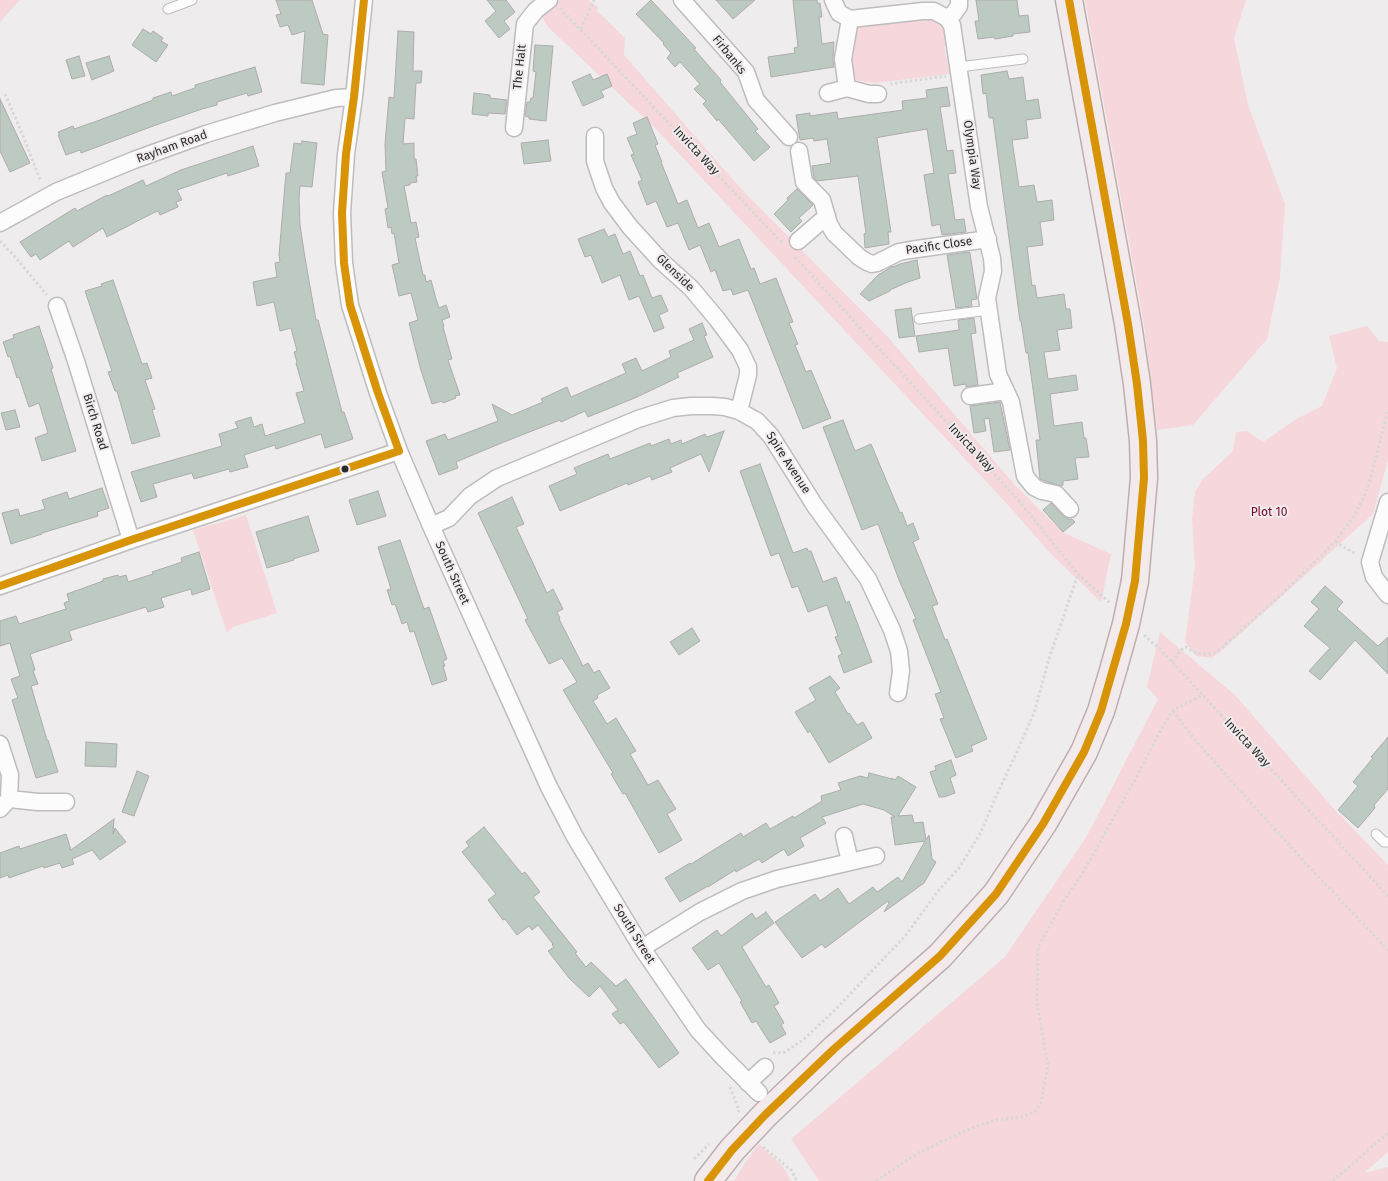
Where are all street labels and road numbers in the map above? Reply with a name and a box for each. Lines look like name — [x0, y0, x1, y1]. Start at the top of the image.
street label: Firbanks — [709, 33, 749, 77]
street label: The Halt — [510, 44, 530, 90]
street label: Olympia Way — [960, 119, 984, 191]
street label: Invicta Way — [670, 124, 722, 178]
street label: Rayham Road — [135, 128, 209, 166]
street label: Pacific Close — [905, 234, 973, 258]
street label: Glenside — [653, 251, 697, 295]
street label: Birch Road — [80, 392, 110, 452]
street label: Invicta Way — [945, 421, 997, 475]
street label: Spire Avenue — [763, 429, 813, 497]
street label: South Street — [432, 539, 472, 607]
street label: Invicta Way — [1221, 716, 1273, 770]
street label: South Street — [610, 902, 658, 966]

